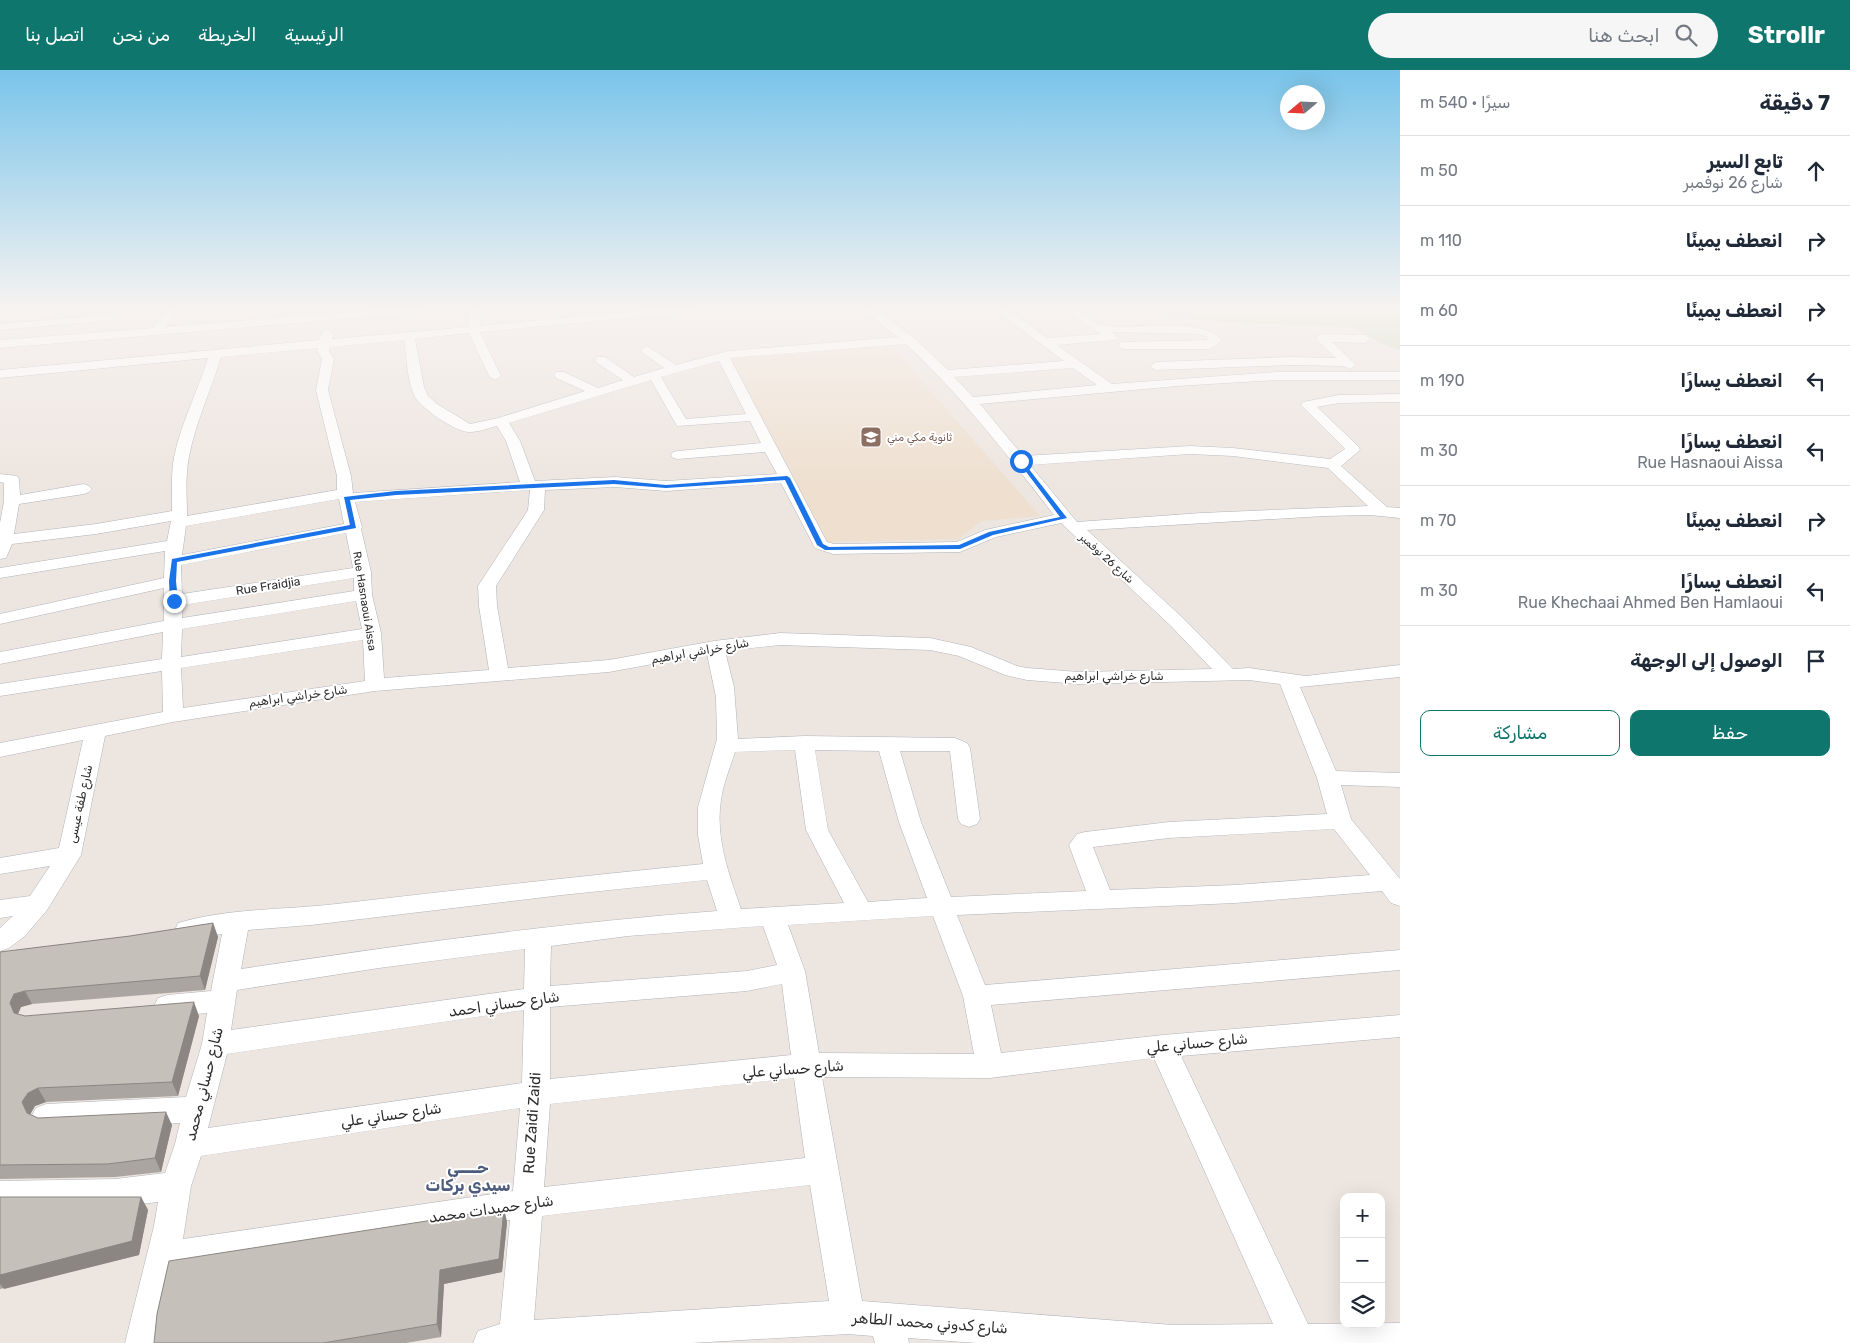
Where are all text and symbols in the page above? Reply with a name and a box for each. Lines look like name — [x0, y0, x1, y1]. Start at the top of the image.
search box — [1368, 13, 1718, 58]
icon: search — [1672, 21, 1700, 49]
text: Strollr — [1748, 21, 1825, 49]
text: اتصل بنا — [25, 24, 84, 46]
text: من نحن — [112, 24, 170, 46]
text: الخريطة — [198, 24, 256, 46]
text: الرئيسية — [284, 24, 344, 46]
text: ابحث هنا — [1588, 24, 1660, 47]
north arrow — [1280, 85, 1325, 130]
text: 7 دقيقة — [1760, 90, 1830, 115]
text: سيرًا · 540 m — [1420, 93, 1510, 112]
text: تابع السير — [1707, 150, 1783, 173]
icon: ahead — [1802, 157, 1830, 185]
text: 50 m — [1420, 161, 1458, 180]
text: شارع 26 نوفمبر — [1683, 173, 1783, 192]
icon: right — [1802, 227, 1830, 255]
text: انعطف يمينًا — [1686, 229, 1783, 252]
text: 110 m — [1420, 231, 1462, 250]
icon: right — [1802, 297, 1830, 325]
text: انعطف يمينًا — [1686, 299, 1783, 322]
text: 60 m — [1420, 301, 1458, 320]
icon: left — [1802, 367, 1830, 395]
text: انعطف يسارًا — [1680, 369, 1783, 392]
text: 190 m — [1420, 371, 1465, 390]
school or university icon: ثانوية مكي مني — [859, 425, 883, 449]
text: انعطف يسارًا — [1680, 430, 1783, 453]
place label: ثانوية مكي مني — [887, 431, 952, 446]
icon: left — [1802, 437, 1830, 465]
text: 30 m — [1420, 441, 1458, 460]
route start — [1010, 450, 1033, 473]
text: Rue Hasnaoui Aissa — [1637, 453, 1783, 472]
icon: right — [1802, 507, 1830, 535]
text: انعطف يمينًا — [1686, 509, 1783, 532]
text: 70 m — [1420, 511, 1457, 530]
street label: شارع 26 نوفمبر — [1075, 530, 1136, 588]
street label: Rue Hasnaoui Aissa — [350, 551, 379, 652]
text: انعطف يسارًا — [1680, 570, 1783, 593]
street label: Rue Fraidjia — [235, 574, 301, 598]
icon: left — [1802, 577, 1830, 605]
text: 30 m — [1420, 581, 1458, 600]
route end — [163, 590, 186, 613]
text: Rue Khechaai Ahmed Ben Hamlaoui — [1518, 593, 1783, 612]
street label: شارع خراشي ابراهيم — [650, 635, 751, 668]
icon: arrive — [1802, 647, 1830, 675]
text: الوصول إلى الوجهة — [1630, 649, 1783, 672]
street label: شارع خراشي ابراهيم — [1064, 669, 1164, 685]
street label: شارع خراشي ابراهيم — [248, 682, 349, 712]
button: مشاركة — [1420, 710, 1620, 756]
button: حفظ — [1630, 710, 1830, 756]
street label: شارع طفة عيسى — [65, 763, 97, 845]
street label: شارع حساني احمد — [447, 987, 561, 1024]
street label: شارع حساني محمد — [181, 1025, 230, 1143]
street label: شارع حساني علي — [1145, 1030, 1249, 1059]
street label: شارع حساني علي — [742, 1056, 845, 1085]
street label: Rue Zaidi Zaidi — [519, 1072, 545, 1174]
street label: شارع حساني علي — [339, 1099, 443, 1134]
district label: حــــي سيدي بركات — [425, 1158, 511, 1197]
street label: شارع حميدات محمد — [427, 1191, 555, 1229]
map controls — [1340, 1193, 1385, 1328]
button: + — [1340, 1193, 1385, 1238]
button: − — [1340, 1238, 1385, 1283]
button: layers — [1340, 1283, 1385, 1328]
street label: شارع كدوني محمد الطاهر — [851, 1309, 1008, 1340]

